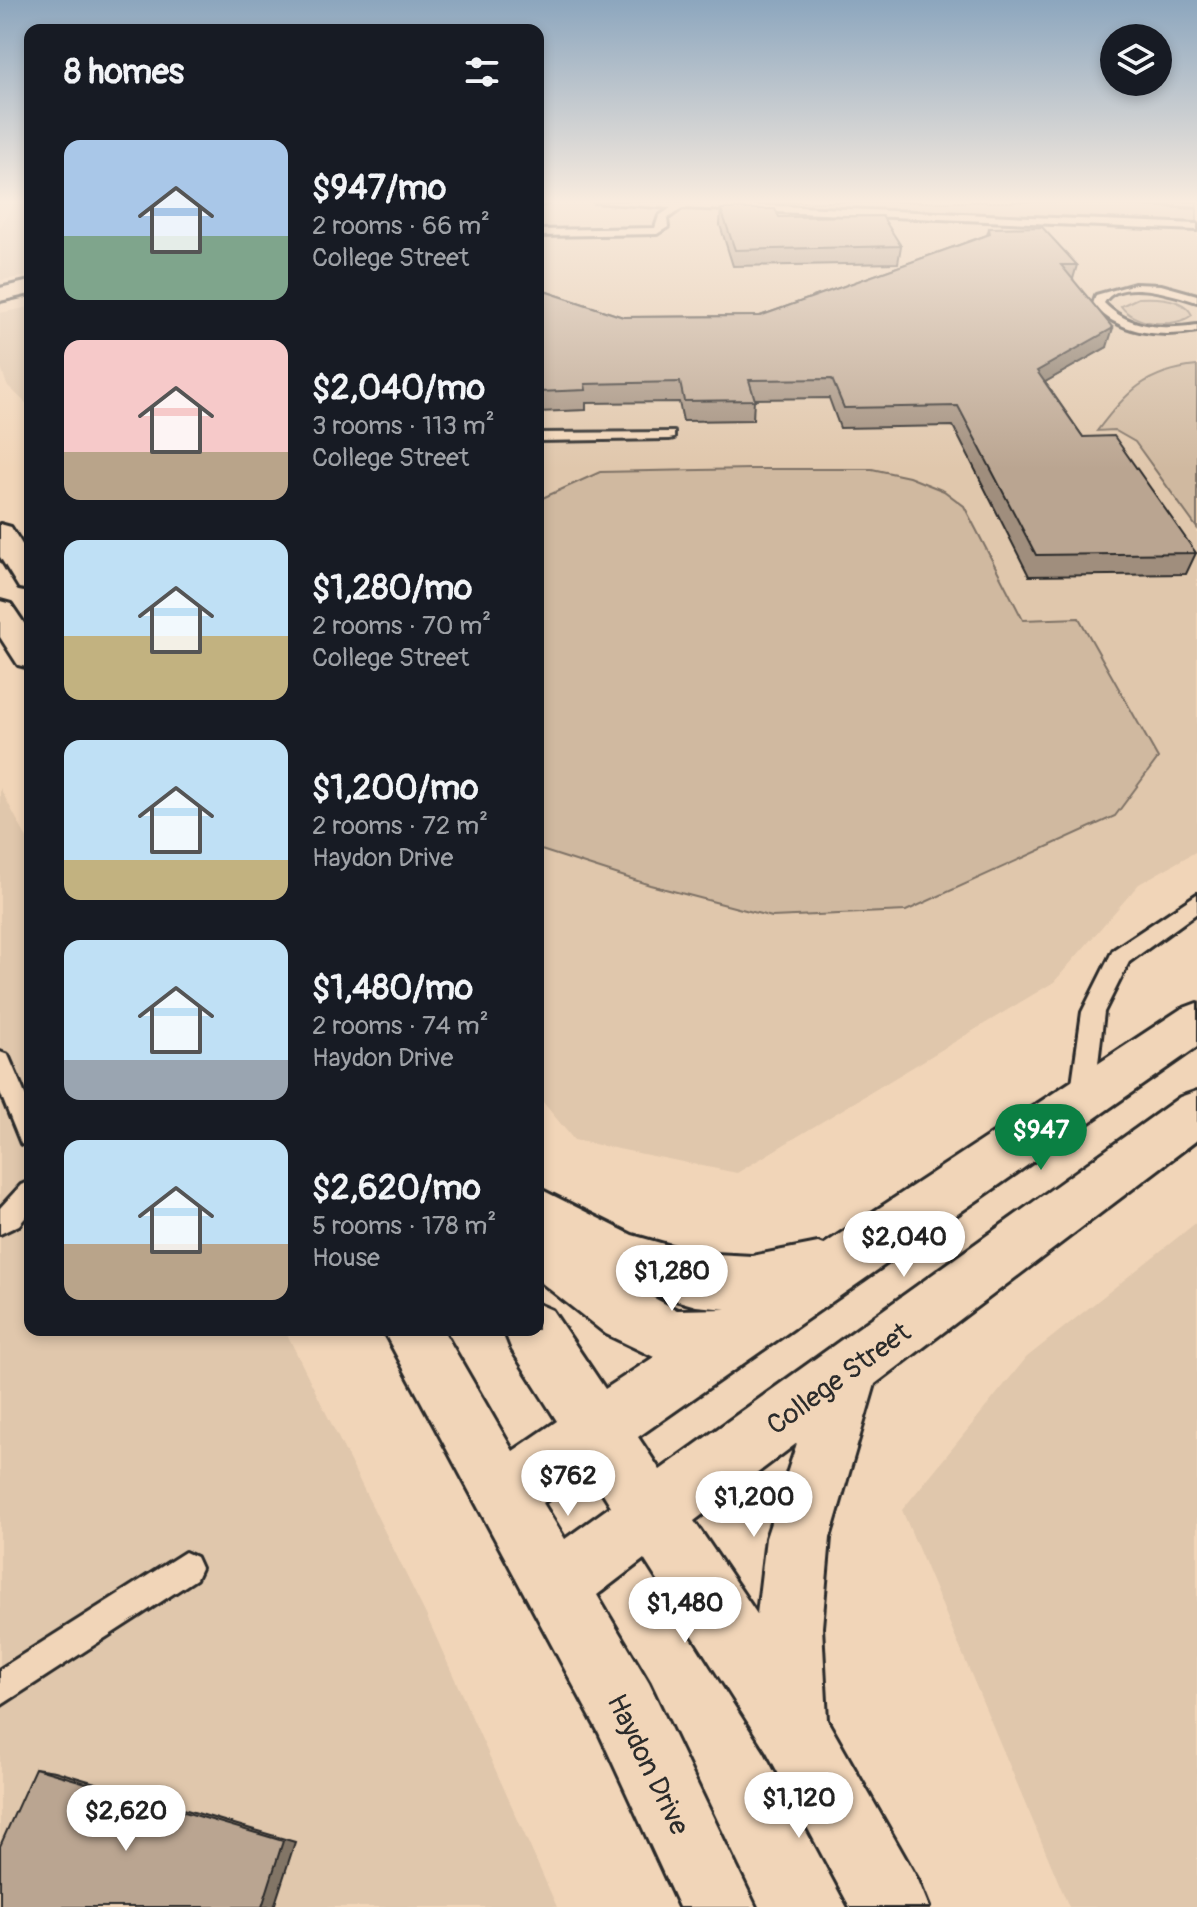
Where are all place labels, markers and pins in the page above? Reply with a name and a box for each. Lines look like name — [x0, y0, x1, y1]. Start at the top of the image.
pin: $947 — [994, 1104, 1088, 1172]
pin: $2,040 — [839, 1211, 969, 1279]
pin: $1,280 — [607, 1245, 737, 1313]
pin: $762 — [521, 1450, 615, 1518]
pin: $1,200 — [689, 1471, 819, 1539]
pin: $1,480 — [620, 1577, 750, 1645]
pin: $1,120 — [734, 1772, 864, 1840]
pin: $2,620 — [61, 1785, 191, 1853]

